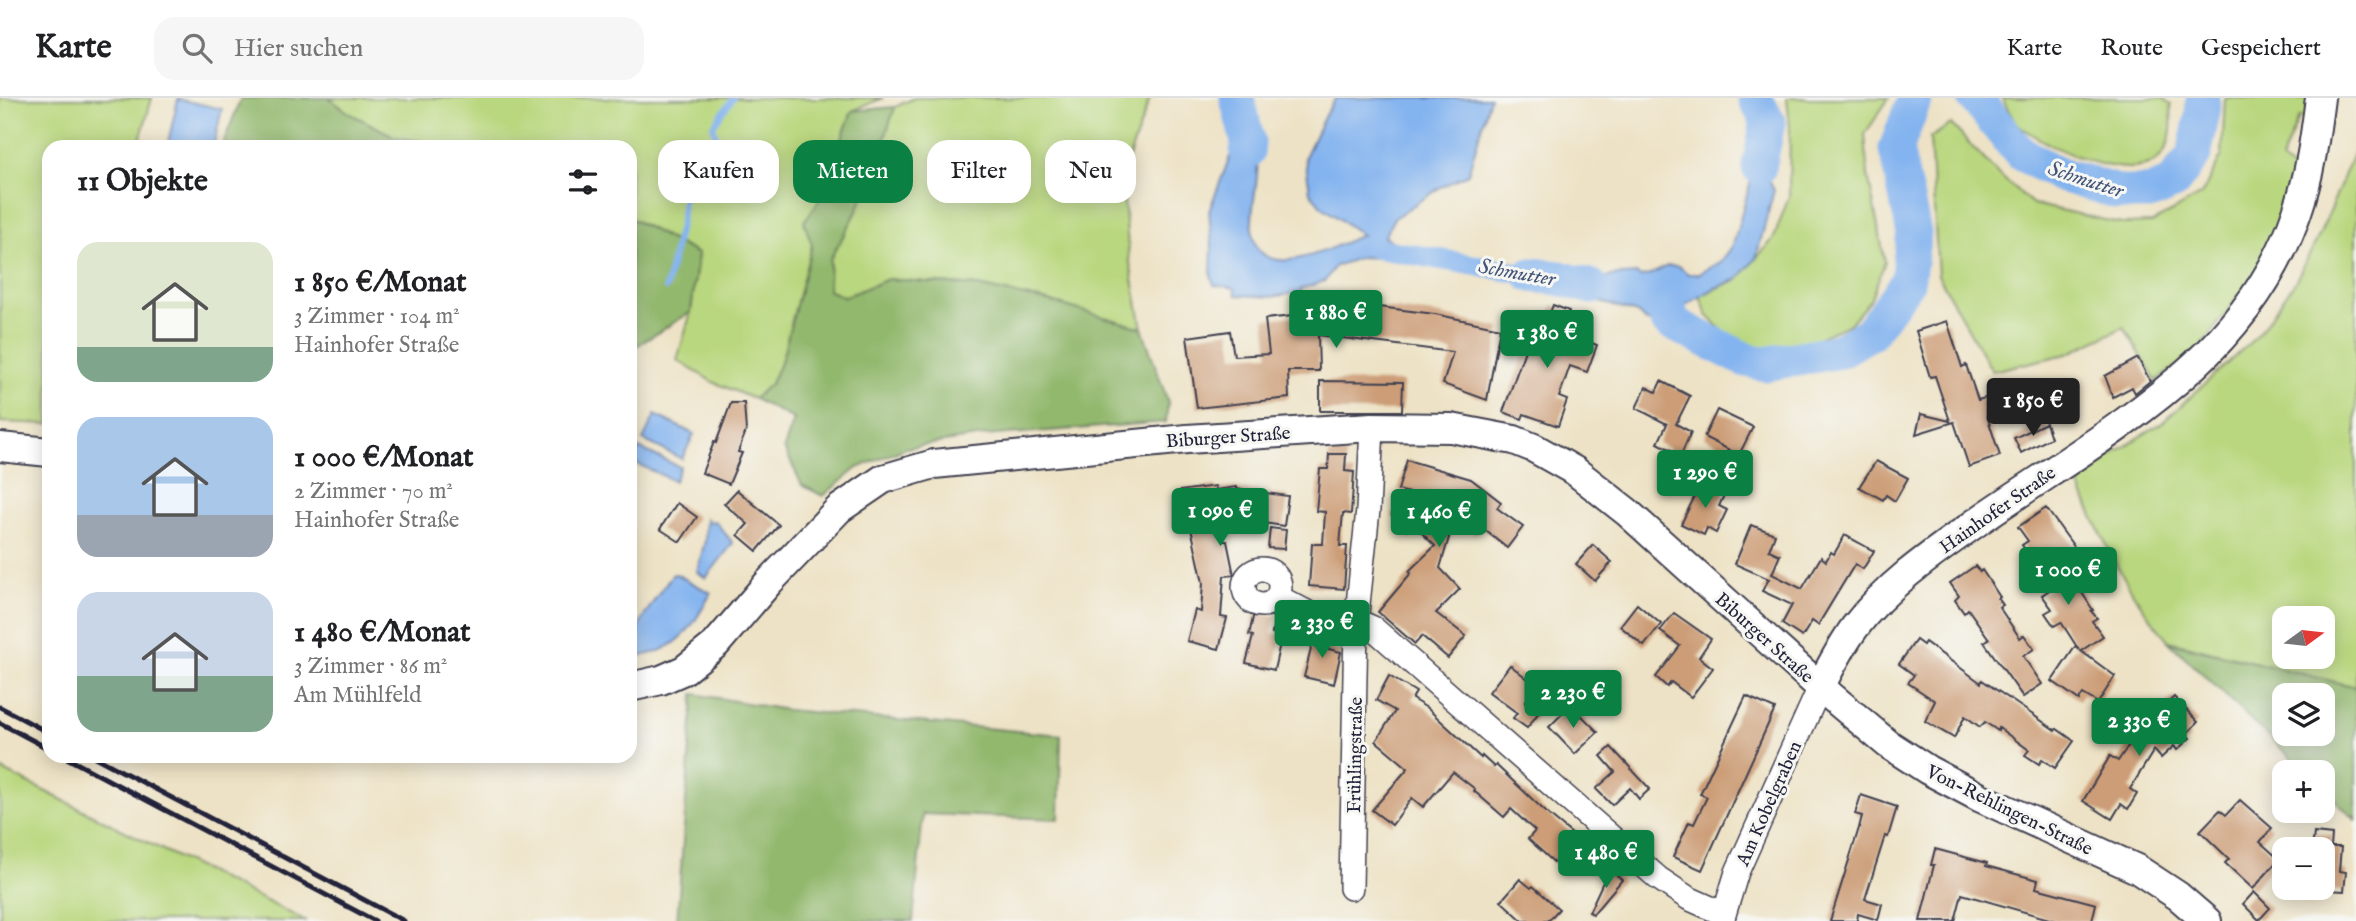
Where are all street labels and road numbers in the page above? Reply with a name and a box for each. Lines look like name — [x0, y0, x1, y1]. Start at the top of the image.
street label: Biburger Straße — [1165, 422, 1291, 454]
street label: Hainhofer Straße — [1935, 461, 2061, 560]
street label: Biburger Straße — [1709, 588, 1818, 689]
street label: Frühlingstraße — [1343, 696, 1369, 813]
street label: Am Kobelgraben — [1731, 738, 1808, 871]
street label: Von-Rehlingen-Straße — [1921, 760, 2096, 862]

